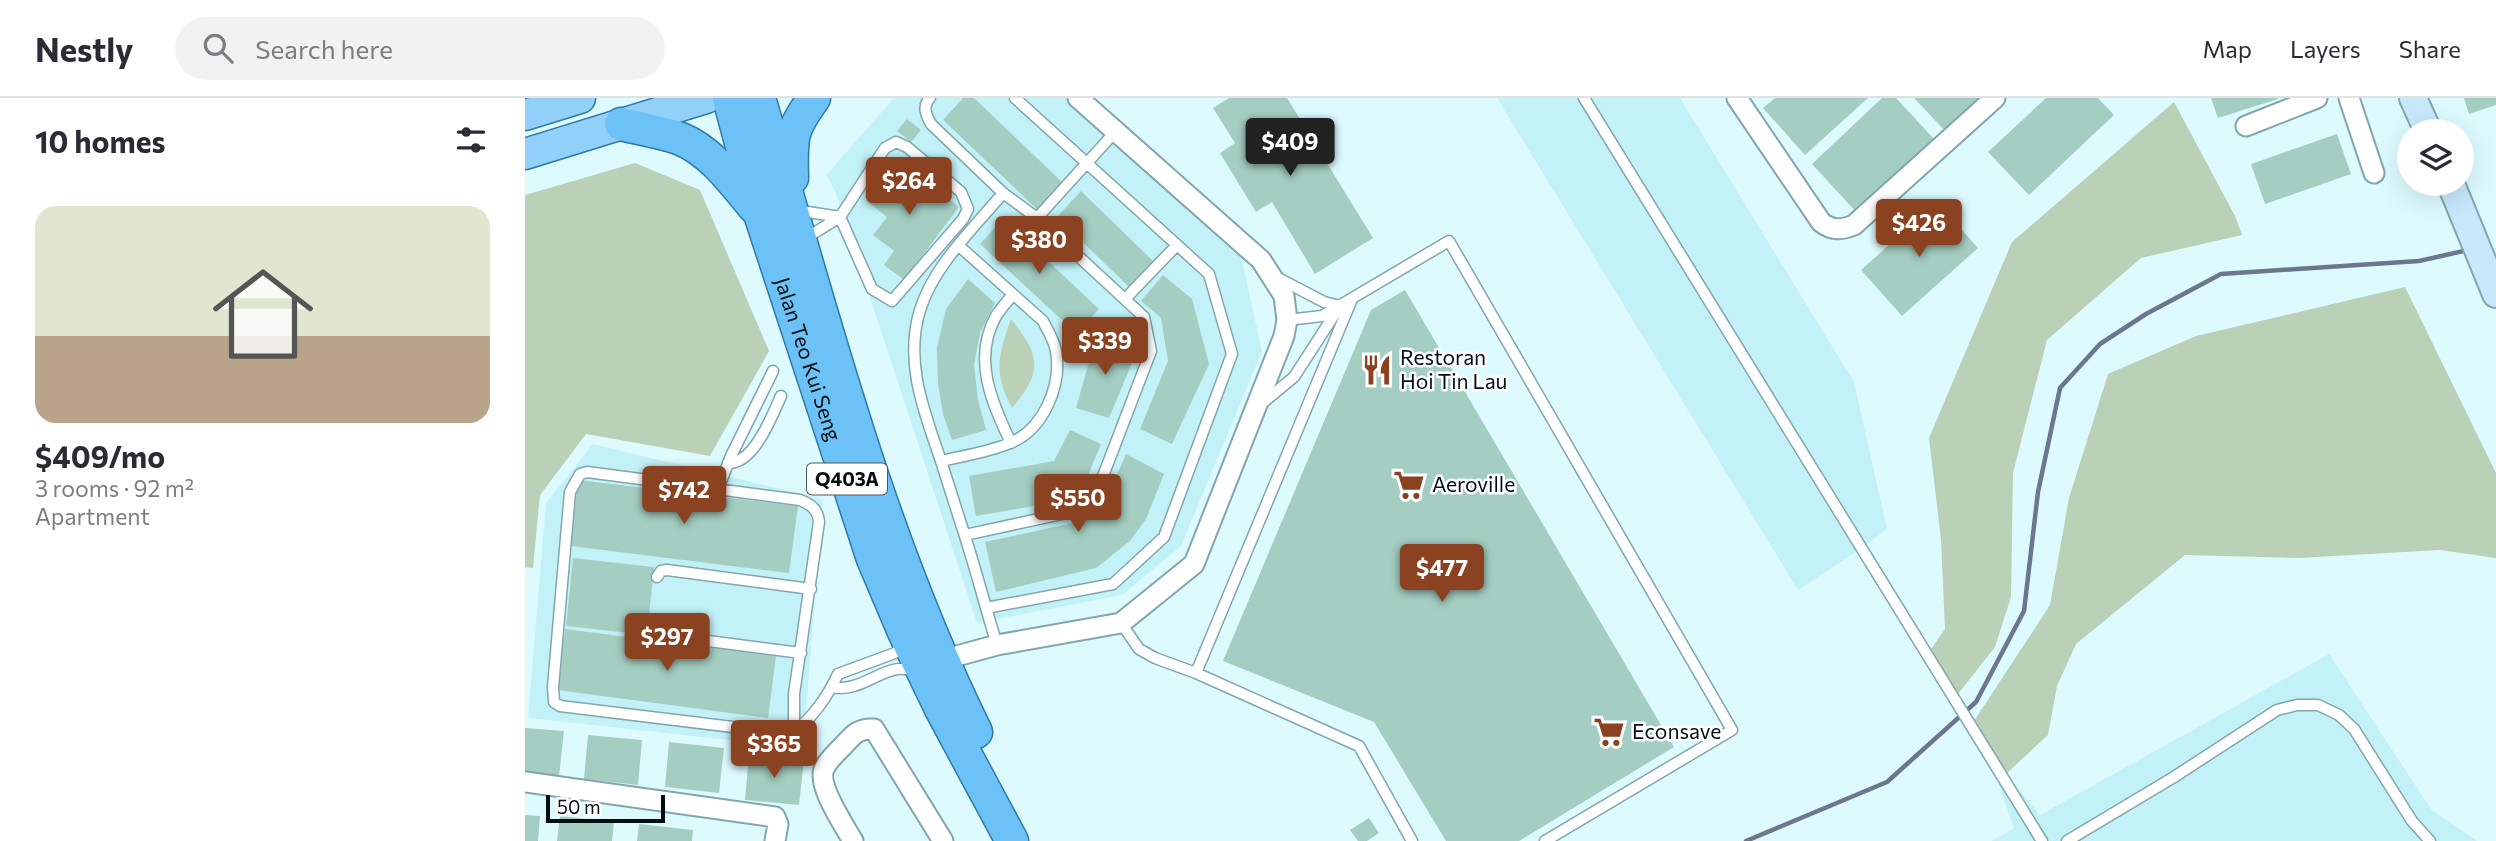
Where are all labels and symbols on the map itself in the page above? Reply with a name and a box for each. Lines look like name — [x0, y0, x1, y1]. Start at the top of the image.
pin: $409 — [1249, 118, 1331, 178]
pin: $264 — [868, 158, 950, 217]
pin: $426 — [1878, 200, 1960, 259]
pin: $380 — [998, 216, 1080, 276]
street label: Jalan Teo Kui Seng — [771, 274, 848, 444]
pin: $339 — [1064, 317, 1146, 377]
place label: Restoran Hoi Tin Lau — [1400, 344, 1507, 393]
restaurant icon: Restoran Hoi Tin Lau — [1360, 353, 1394, 387]
road number: Q403A — [807, 464, 887, 494]
pin: $742 — [643, 466, 725, 526]
supermarket icon: Aeroville — [1392, 468, 1426, 502]
place label: Aeroville — [1432, 471, 1515, 496]
pin: $550 — [1037, 474, 1119, 534]
pin: $477 — [1401, 545, 1483, 604]
pin: $297 — [626, 614, 708, 673]
supermarket icon: Econsave — [1592, 715, 1626, 749]
place label: Econsave — [1632, 718, 1721, 743]
pin: $365 — [733, 720, 815, 780]
scale bar — [546, 792, 665, 824]

